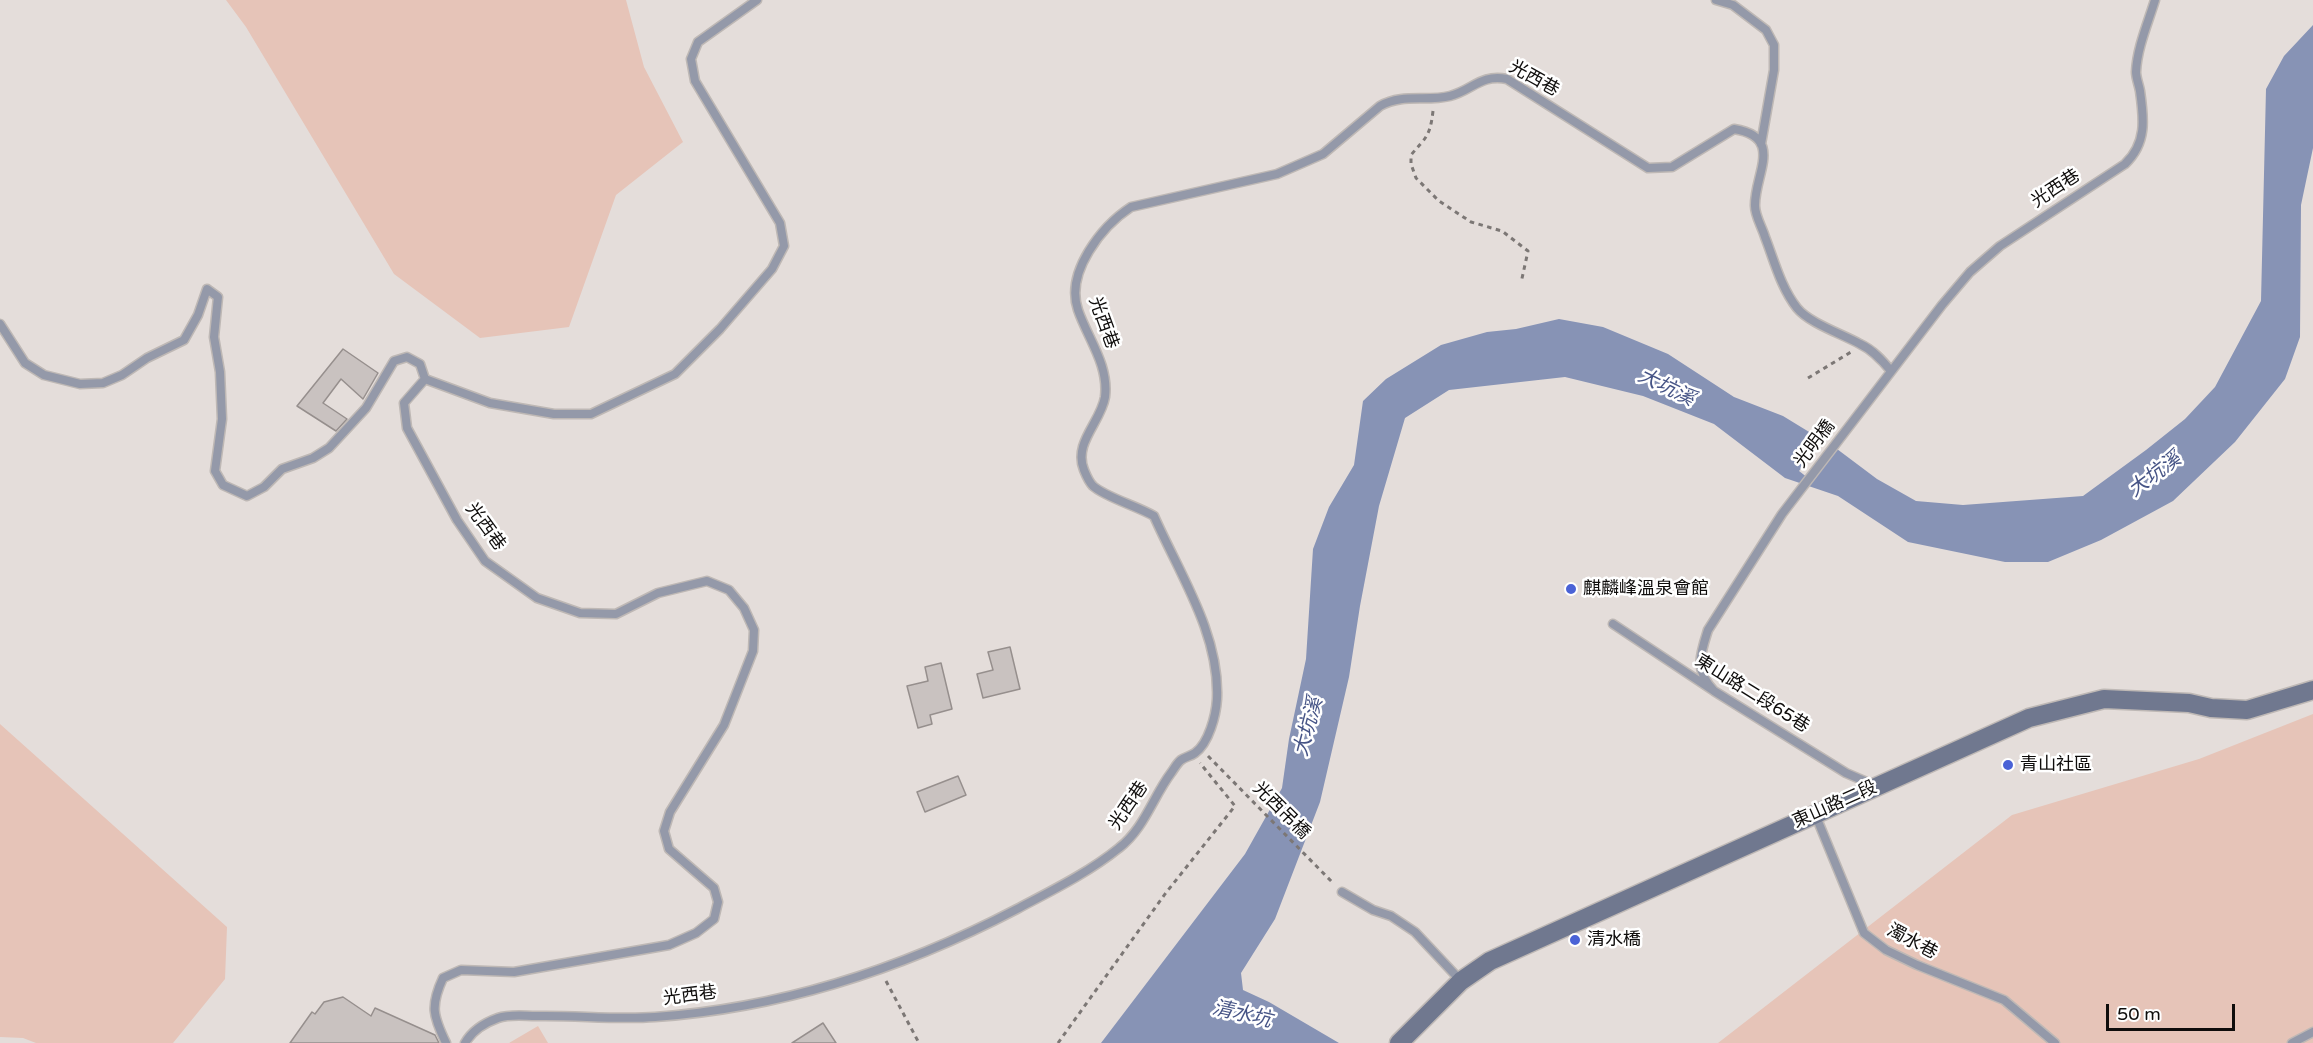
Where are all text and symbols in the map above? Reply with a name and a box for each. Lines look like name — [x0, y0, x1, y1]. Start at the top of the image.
street label: 光西巷 — [1505, 56, 1563, 102]
street label: 光西巷 — [2027, 165, 2085, 213]
street label: 光西巷 — [1084, 294, 1122, 352]
water label: 大坑溪 — [1634, 364, 1698, 412]
street label: 光明橋 — [1790, 416, 1840, 472]
water label: 大坑溪 — [2124, 447, 2186, 503]
street label: 光西巷 — [460, 499, 510, 555]
place label: 麒麟峰溫泉會館 — [1583, 578, 1709, 600]
marker: 麒麟峰溫泉會館 — [1564, 582, 1578, 596]
street label: 東山路二段65巷 — [1691, 650, 1813, 738]
water label: 大坑溪 — [1290, 695, 1328, 759]
place label: 青山社區 — [2020, 754, 2092, 776]
marker: 青山社區 — [2001, 758, 2015, 772]
street label: 東山路二段 — [1789, 777, 1881, 833]
street label: 光西巷 — [1105, 778, 1153, 834]
street label: 光西吊橋 — [1248, 778, 1314, 844]
street label: 濁水巷 — [1883, 920, 1941, 964]
place label: 清水橋 — [1587, 929, 1641, 951]
marker: 清水橋 — [1568, 933, 1582, 947]
street label: 光西巷 — [662, 982, 718, 1010]
scale bar — [2109, 992, 2238, 1030]
water label: 清水坑 — [1210, 997, 1274, 1033]
text: 50 m — [2117, 1003, 2161, 1025]

